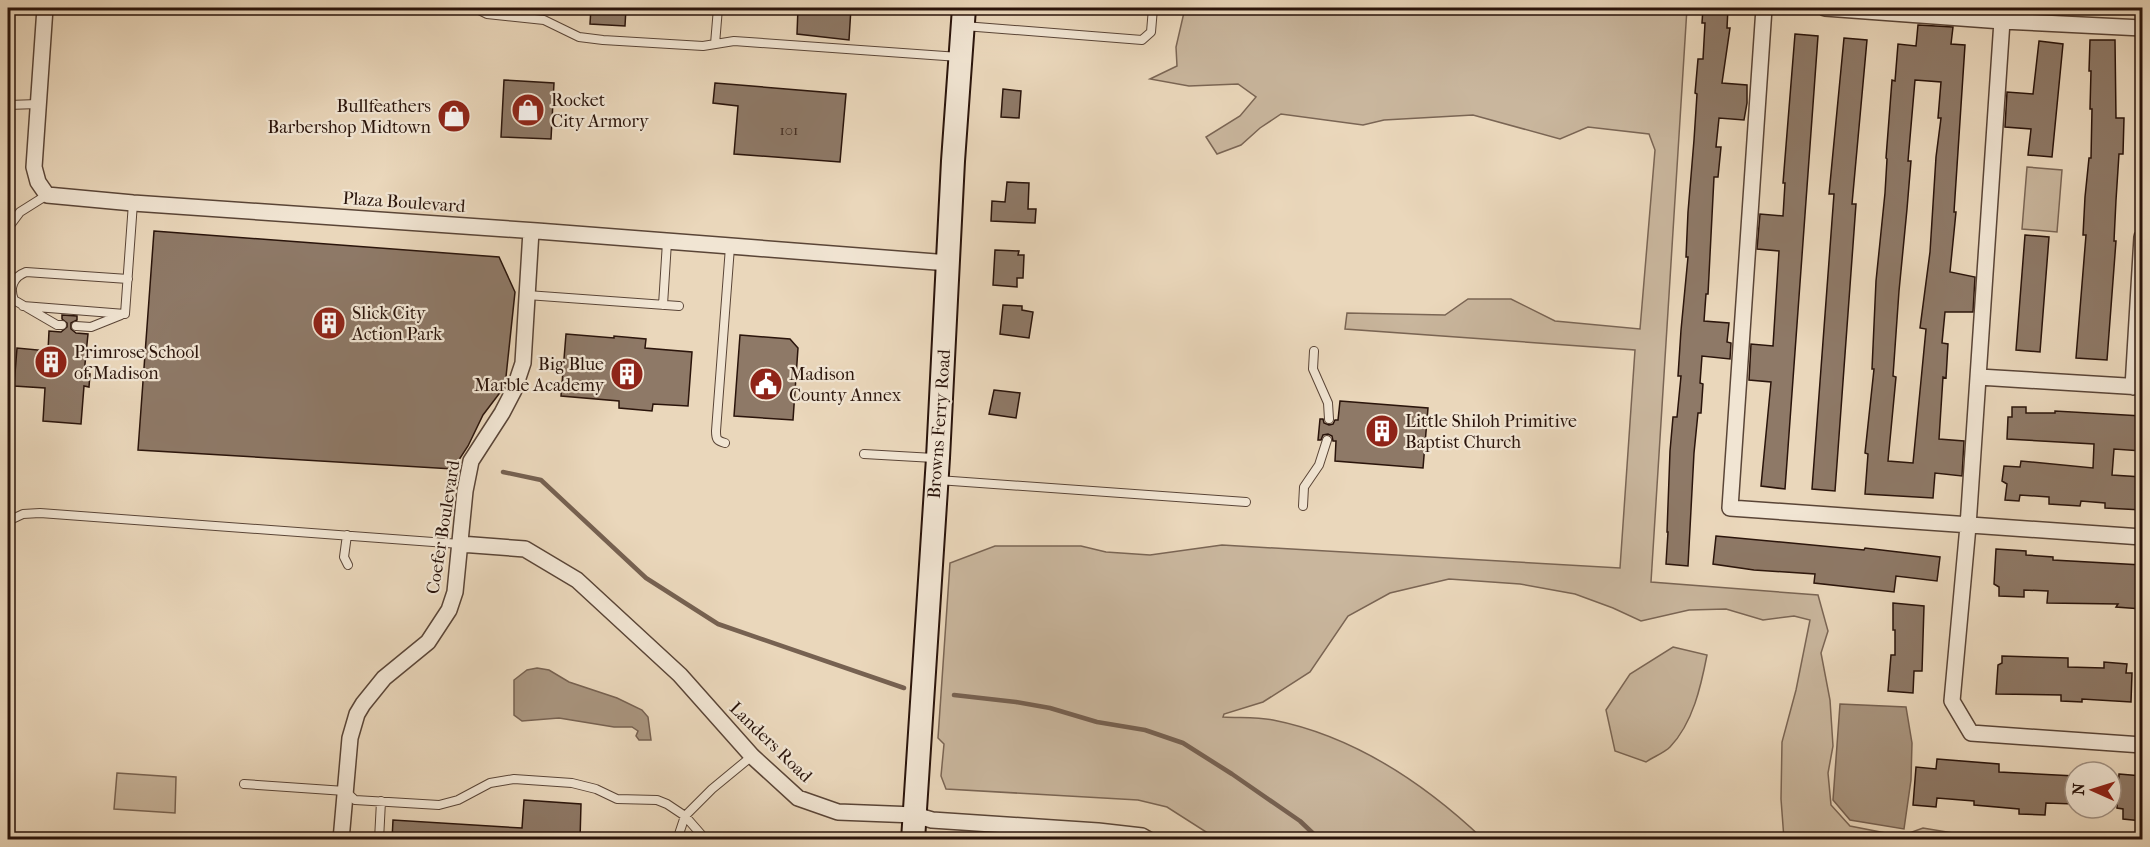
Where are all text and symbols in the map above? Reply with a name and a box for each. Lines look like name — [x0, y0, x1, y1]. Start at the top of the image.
place label: Rocket City Armory — [551, 90, 650, 132]
shop icon: Rocket City Armory — [510, 92, 546, 128]
place label: Bullfeathers Barbershop Midtown — [267, 96, 432, 138]
shop icon: Bullfeathers Barbershop Midtown — [436, 98, 472, 134]
house number: 101 — [780, 121, 798, 139]
street label: Plaza Boulevard — [342, 188, 466, 217]
place label: Slick City Action Park — [351, 303, 443, 345]
building icon: Slick City Action Park — [311, 305, 347, 341]
place label: Primrose School of Madison — [74, 342, 199, 384]
building icon: Primrose School of Madison — [33, 344, 69, 380]
street label: Browns Ferry Road — [924, 348, 955, 499]
place label: Big Blue Marble Academy — [474, 354, 605, 396]
building icon: Big Blue Marble Academy — [609, 356, 645, 392]
place label: Madison County Annex — [789, 364, 902, 406]
public building icon: Madison County Annex — [748, 366, 784, 402]
place label: Little Shiloh Primitive Baptist Church — [1405, 411, 1577, 453]
building icon: Little Shiloh Primitive Baptist Church — [1364, 413, 1400, 449]
street label: Coefer Boulevard — [423, 459, 464, 595]
street label: Landers Road — [725, 698, 816, 787]
north arrow — [2063, 760, 2123, 820]
text: N — [2069, 782, 2088, 796]

